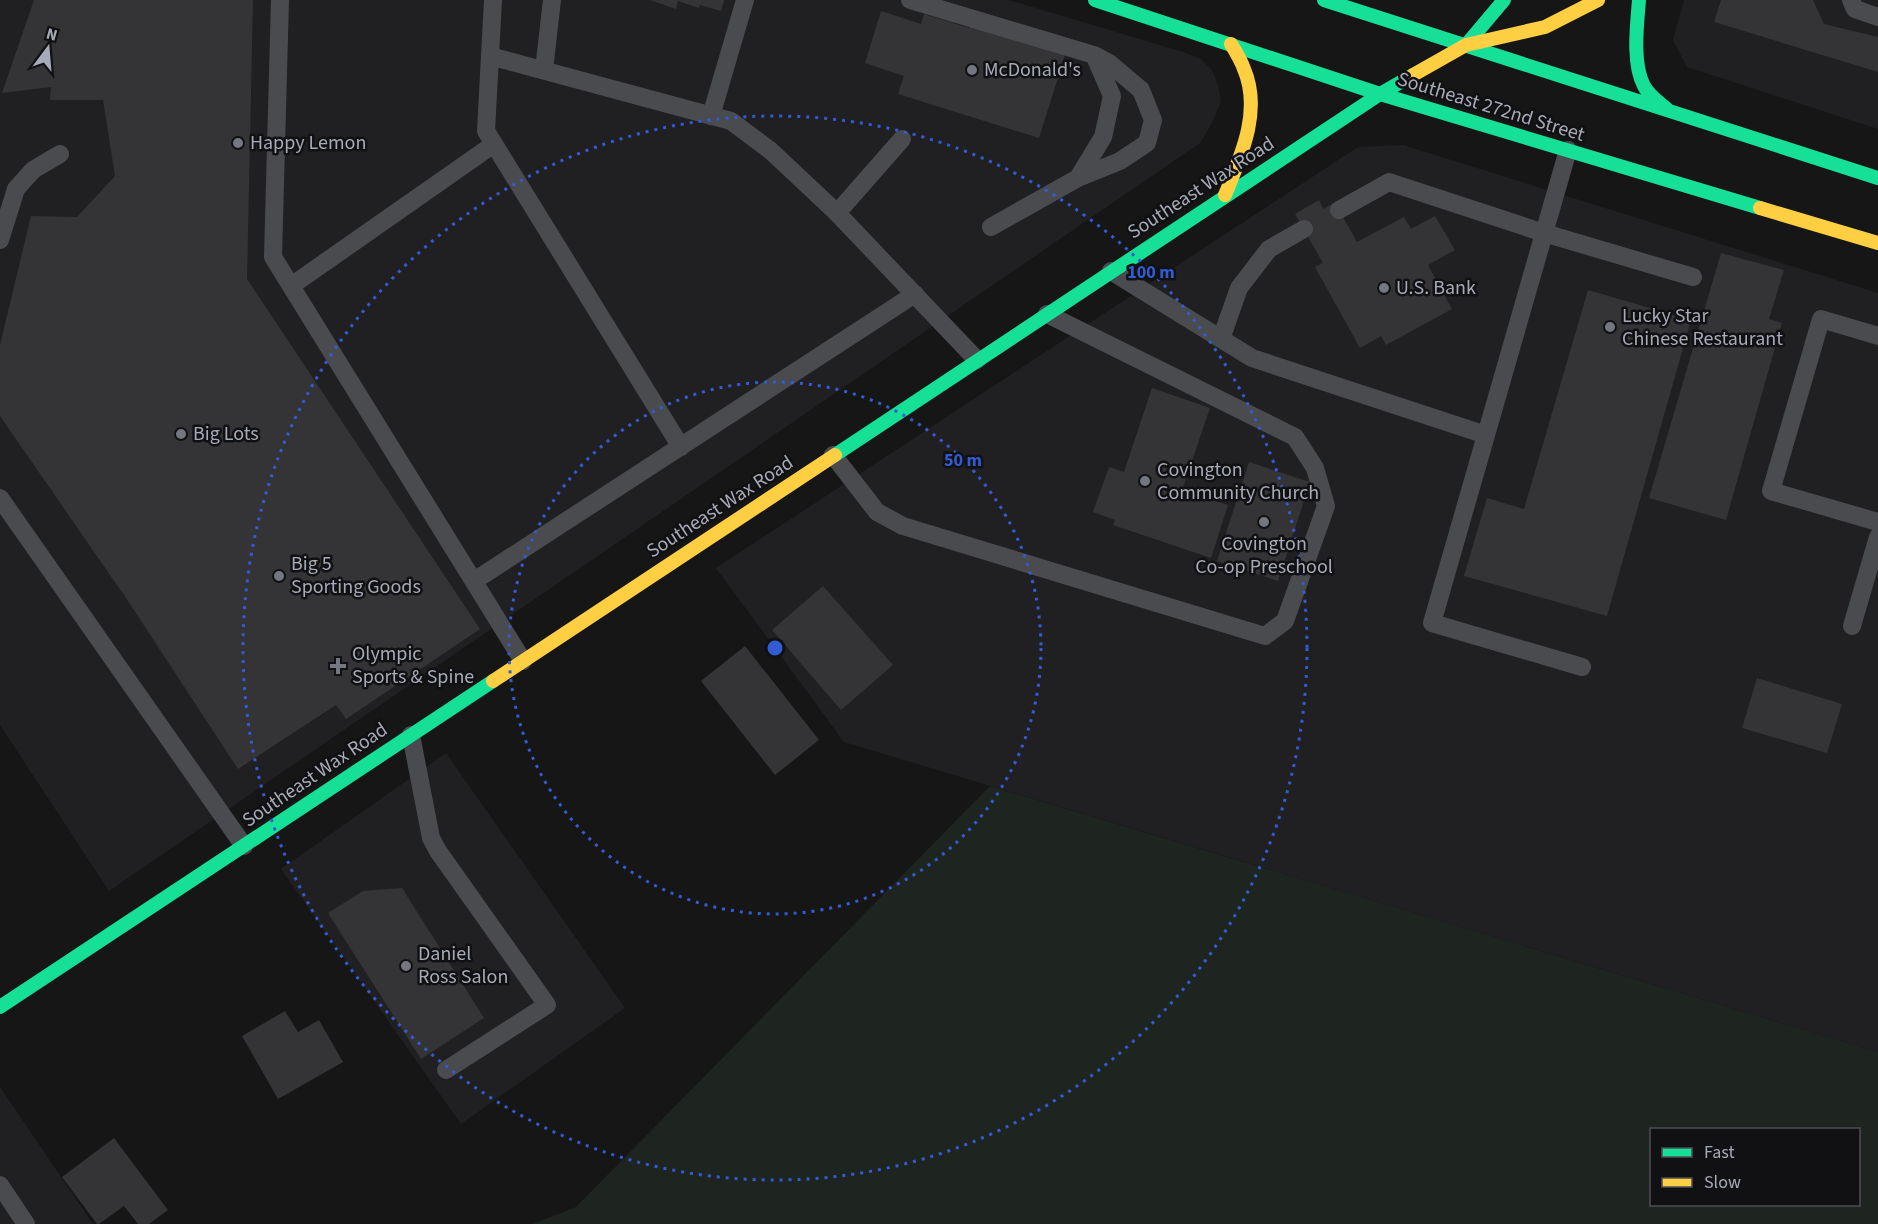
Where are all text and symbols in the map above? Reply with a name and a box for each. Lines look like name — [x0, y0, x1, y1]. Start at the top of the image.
north arrow — [18, 18, 78, 78]
text: N — [44, 23, 60, 47]
place label: McDonald's — [984, 56, 1081, 84]
marker: McDonald's — [965, 63, 979, 77]
street label: Southeast 272nd Street — [1394, 65, 1588, 149]
place label: Happy Lemon — [250, 129, 366, 157]
street label: Southeast Wax Road — [1122, 130, 1280, 246]
marker: Happy Lemon — [231, 136, 245, 150]
text: 100 m — [1127, 260, 1175, 285]
place label: U.S. Bank — [1396, 274, 1476, 302]
marker: U.S. Bank — [1377, 281, 1391, 295]
place label: Lucky Star Chinese Restaurant — [1622, 302, 1783, 353]
marker: Lucky Star Chinese Restaurant — [1603, 320, 1617, 334]
place label: Big Lots — [193, 420, 259, 448]
marker: Big Lots — [174, 427, 188, 441]
text: 50 m — [944, 448, 982, 473]
street label: Southeast Wax Road — [641, 449, 799, 565]
place label: Covington Community Church — [1157, 456, 1319, 507]
marker: Covington Community Church — [1138, 474, 1152, 488]
marker: Covington Co-op Preschool — [1257, 515, 1271, 529]
place label: Covington Co-op Preschool — [1195, 530, 1333, 581]
place label: Big 5 Sporting Goods — [291, 550, 421, 601]
marker: Big 5 Sporting Goods — [272, 569, 286, 583]
centre of rings — [765, 638, 785, 658]
place label: Olympic Sports & Spine — [352, 640, 474, 691]
marker: Olympic Sports & Spine — [329, 657, 347, 675]
street label: Southeast Wax Road — [237, 716, 393, 834]
place label: Daniel Ross Salon — [418, 940, 508, 991]
marker: Daniel Ross Salon — [399, 959, 413, 973]
legend — [1650, 1128, 1860, 1206]
text: Fast — [1704, 1140, 1735, 1165]
text: Slow — [1704, 1170, 1741, 1195]

